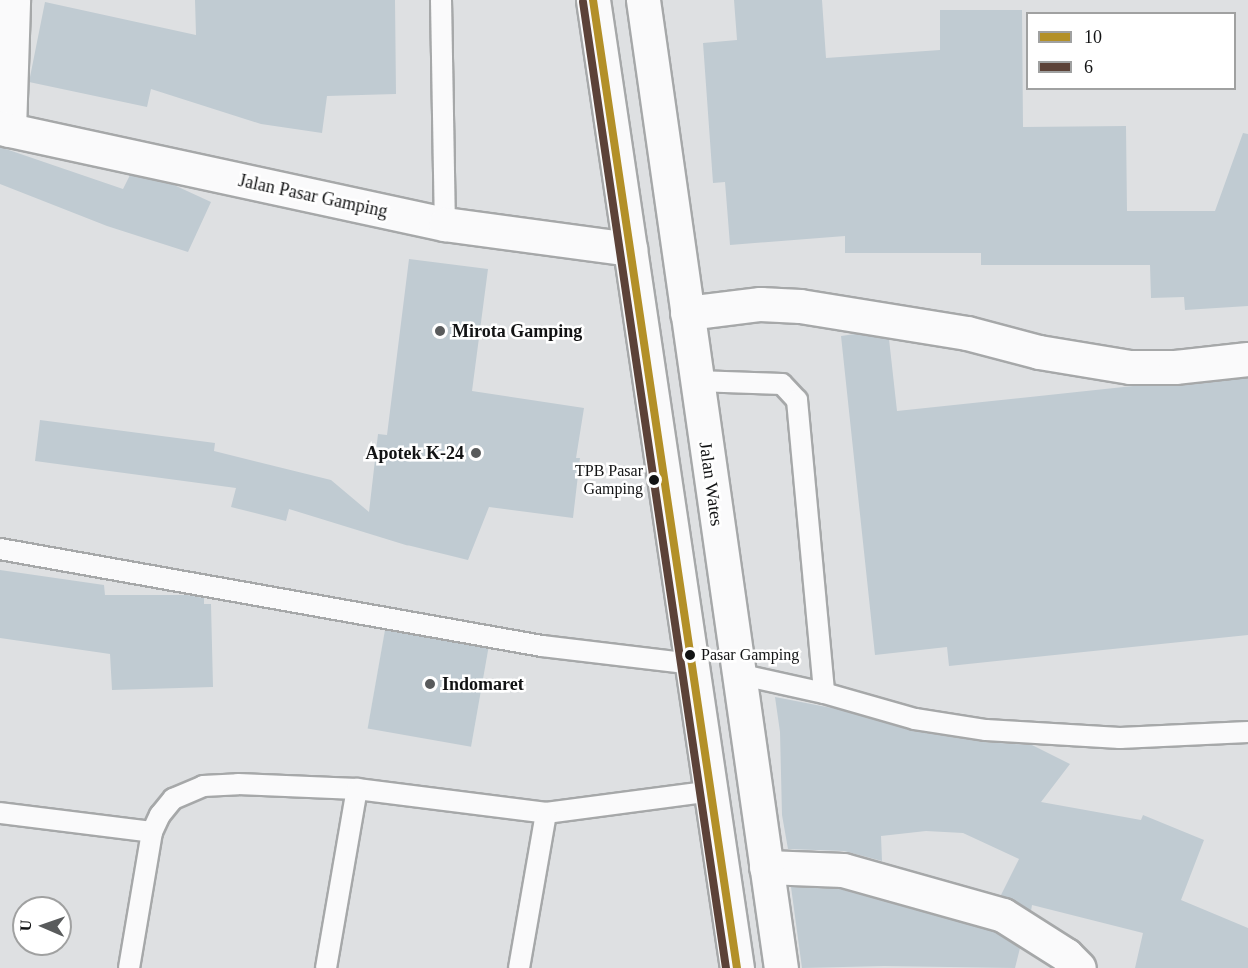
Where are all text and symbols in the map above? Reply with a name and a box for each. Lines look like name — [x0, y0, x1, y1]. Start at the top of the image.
legend — [1026, 12, 1236, 90]
text: 10 — [1084, 27, 1102, 47]
text: 6 — [1084, 57, 1093, 77]
street label: Jalan Pasar Gamping — [236, 170, 390, 222]
place label: Mirota Gamping — [452, 320, 582, 342]
marker: Mirota Gamping — [433, 324, 447, 338]
street label: Jalan Wates — [694, 440, 728, 528]
place label: Apotek K-24 — [366, 442, 464, 464]
marker: Apotek K-24 — [469, 446, 483, 460]
place label: TPB Pasar Gamping — [575, 461, 643, 499]
marker: TPB Pasar Gamping — [648, 474, 660, 486]
place label: Pasar Gamping — [701, 645, 799, 665]
marker: Pasar Gamping — [684, 649, 696, 661]
place label: Indomaret — [442, 673, 524, 695]
marker: Indomaret — [423, 677, 437, 691]
north arrow — [12, 896, 72, 956]
text: U — [17, 919, 34, 931]

